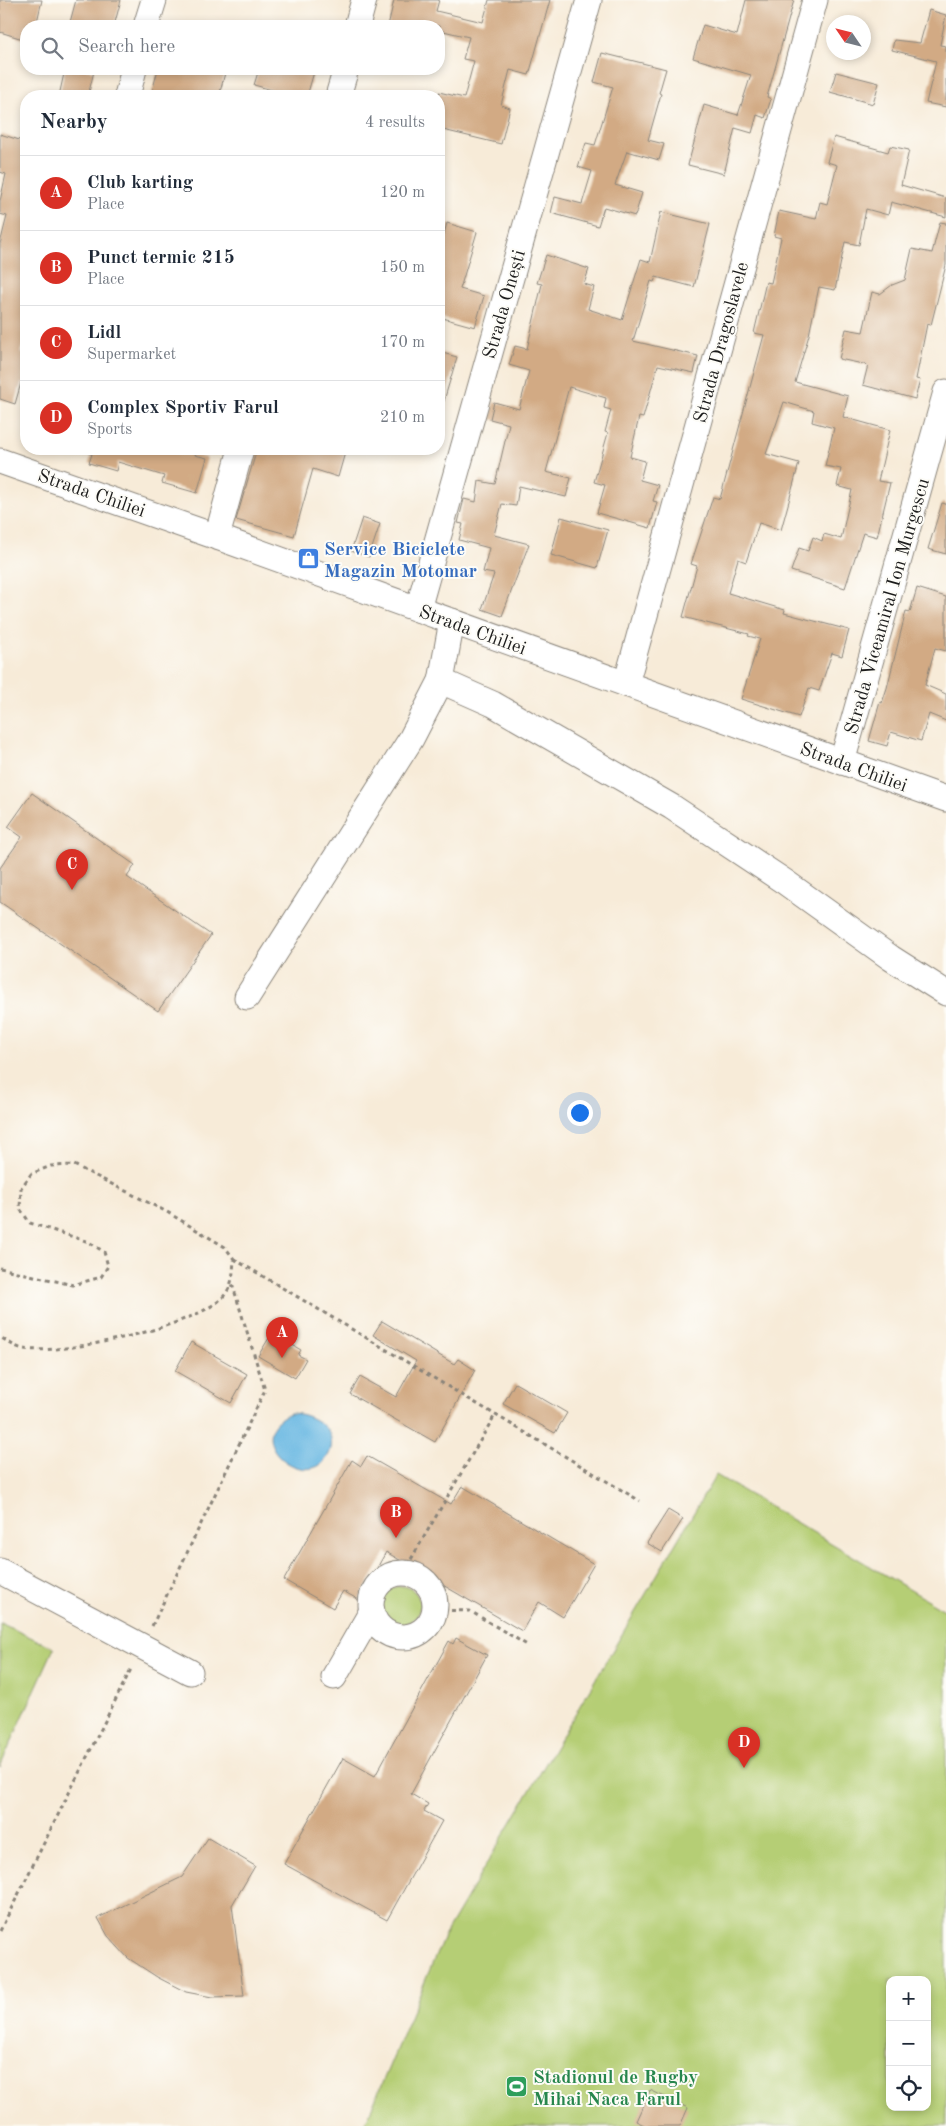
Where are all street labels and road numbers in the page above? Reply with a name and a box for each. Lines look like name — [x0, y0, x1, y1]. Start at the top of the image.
street label: Strada Onești — [481, 248, 530, 361]
street label: Strada Dragoslavele — [692, 260, 753, 425]
street label: Strada Chiliei — [35, 467, 147, 522]
street label: Strada Viceamiral Ion Murgescu — [843, 476, 934, 737]
street label: Strada Chiliei — [416, 603, 528, 660]
street label: Strada Chiliei — [797, 740, 909, 797]

